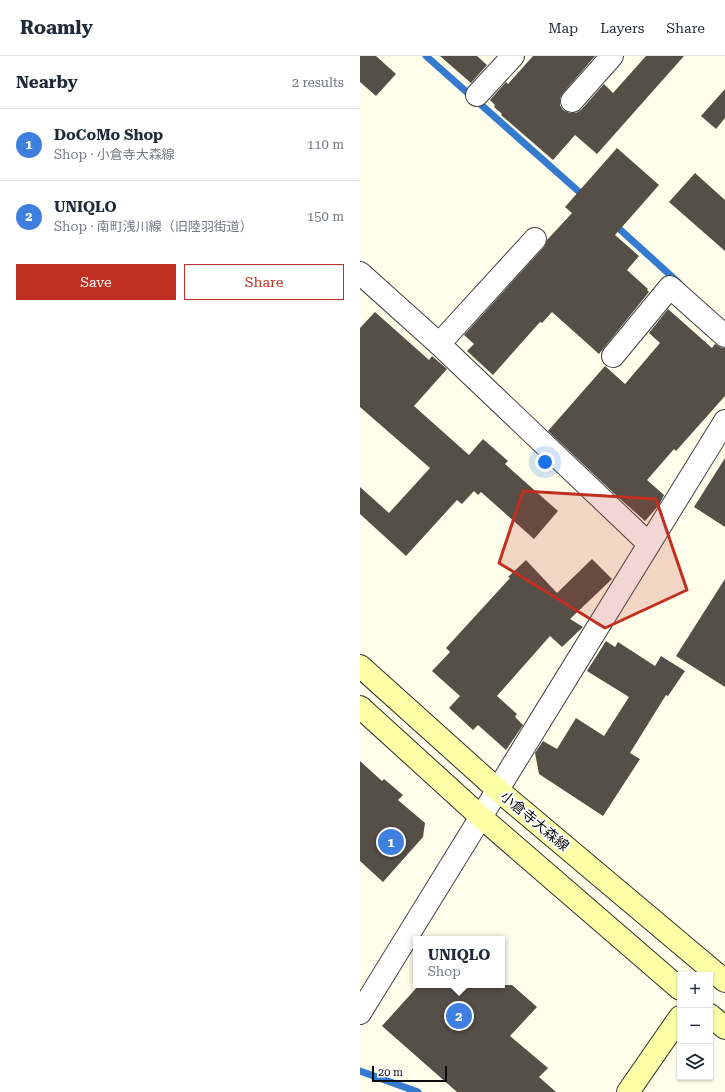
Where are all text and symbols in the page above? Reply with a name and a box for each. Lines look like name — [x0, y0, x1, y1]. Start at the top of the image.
text: Roamly — [20, 16, 93, 39]
text: Map — [548, 20, 578, 36]
text: Layers — [600, 20, 644, 36]
text: Share — [666, 20, 705, 36]
text: Nearby — [16, 72, 78, 92]
text: 2 results — [292, 75, 344, 90]
text: DoCoMo Shop — [54, 126, 163, 144]
text: 1 — [25, 137, 33, 152]
text: 110 m — [307, 137, 344, 152]
text: Shop · 小倉寺大森線 — [54, 147, 175, 162]
text: UNIQLO — [54, 198, 117, 216]
text: 2 — [25, 209, 33, 224]
text: 150 m — [307, 209, 344, 224]
text: Shop · 南町浅川線（旧陸羽街道） — [54, 219, 253, 234]
button: Save — [16, 264, 176, 300]
button: Share — [184, 264, 344, 300]
your location — [535, 452, 555, 472]
street label: 小倉寺大森線 — [498, 788, 572, 854]
pin: 1 — [378, 827, 404, 857]
popup — [413, 936, 505, 988]
text: UNIQLO — [428, 946, 490, 964]
text: Shop — [428, 964, 461, 979]
map controls — [677, 972, 713, 1080]
button: + — [677, 972, 713, 1008]
pin: 2 — [446, 1001, 472, 1031]
button: − — [677, 1008, 713, 1044]
button: layers — [677, 1044, 713, 1080]
scale bar — [372, 1064, 447, 1083]
text: 20 m — [378, 1066, 403, 1079]

